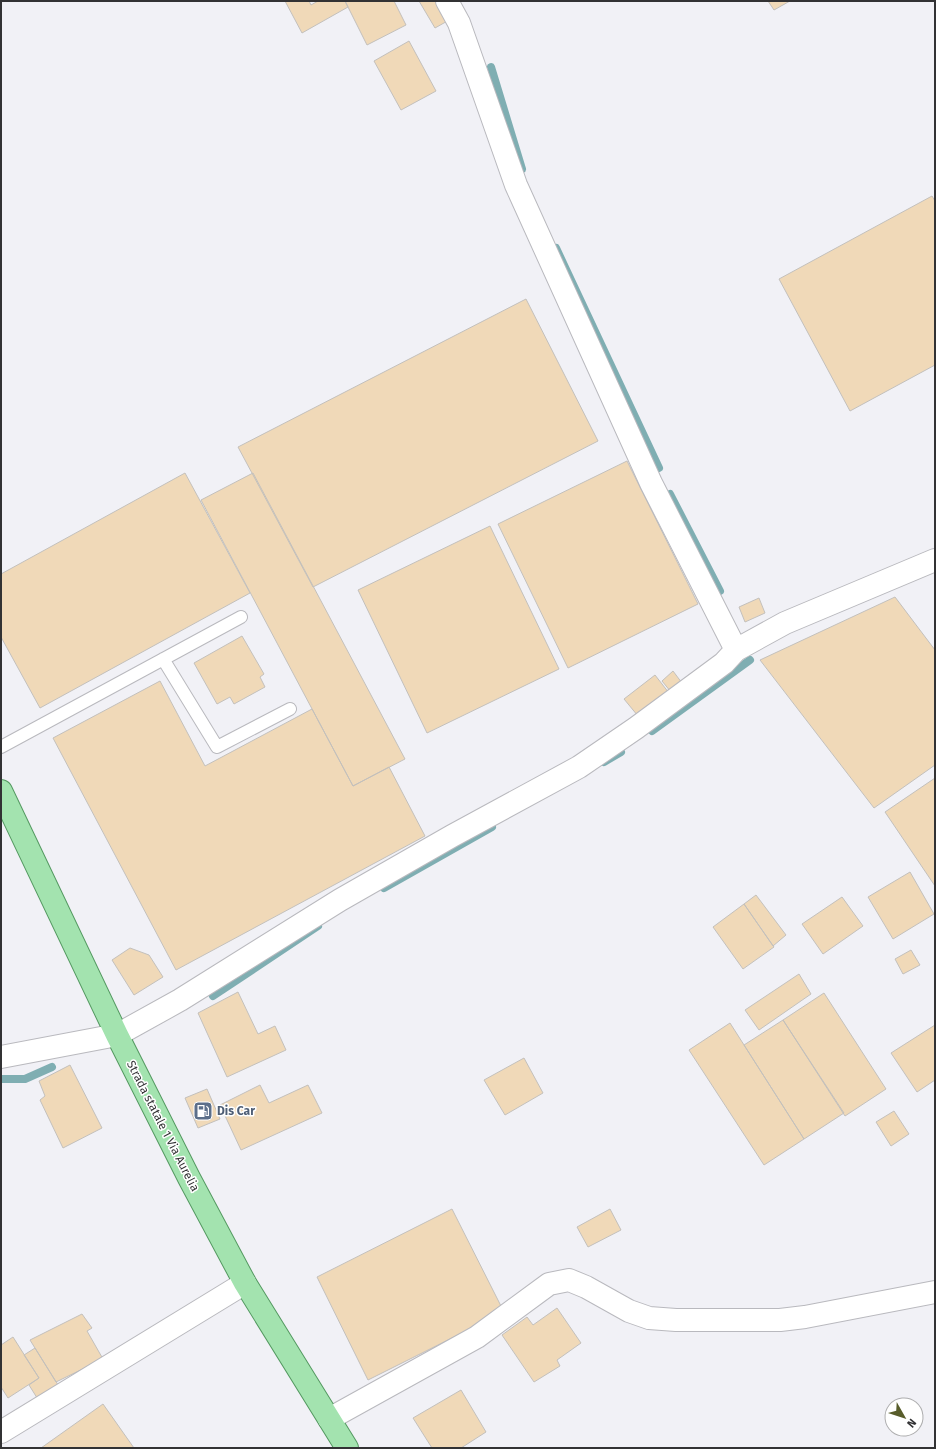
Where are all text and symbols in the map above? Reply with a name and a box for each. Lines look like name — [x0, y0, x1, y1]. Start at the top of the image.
street label: Strada statale 1 Via Aurelia — [124, 1058, 202, 1194]
fuel station icon: Dis Car — [192, 1100, 214, 1122]
place label: Dis Car — [217, 1104, 255, 1118]
north arrow — [884, 1397, 924, 1437]
text: N — [904, 1416, 919, 1430]

